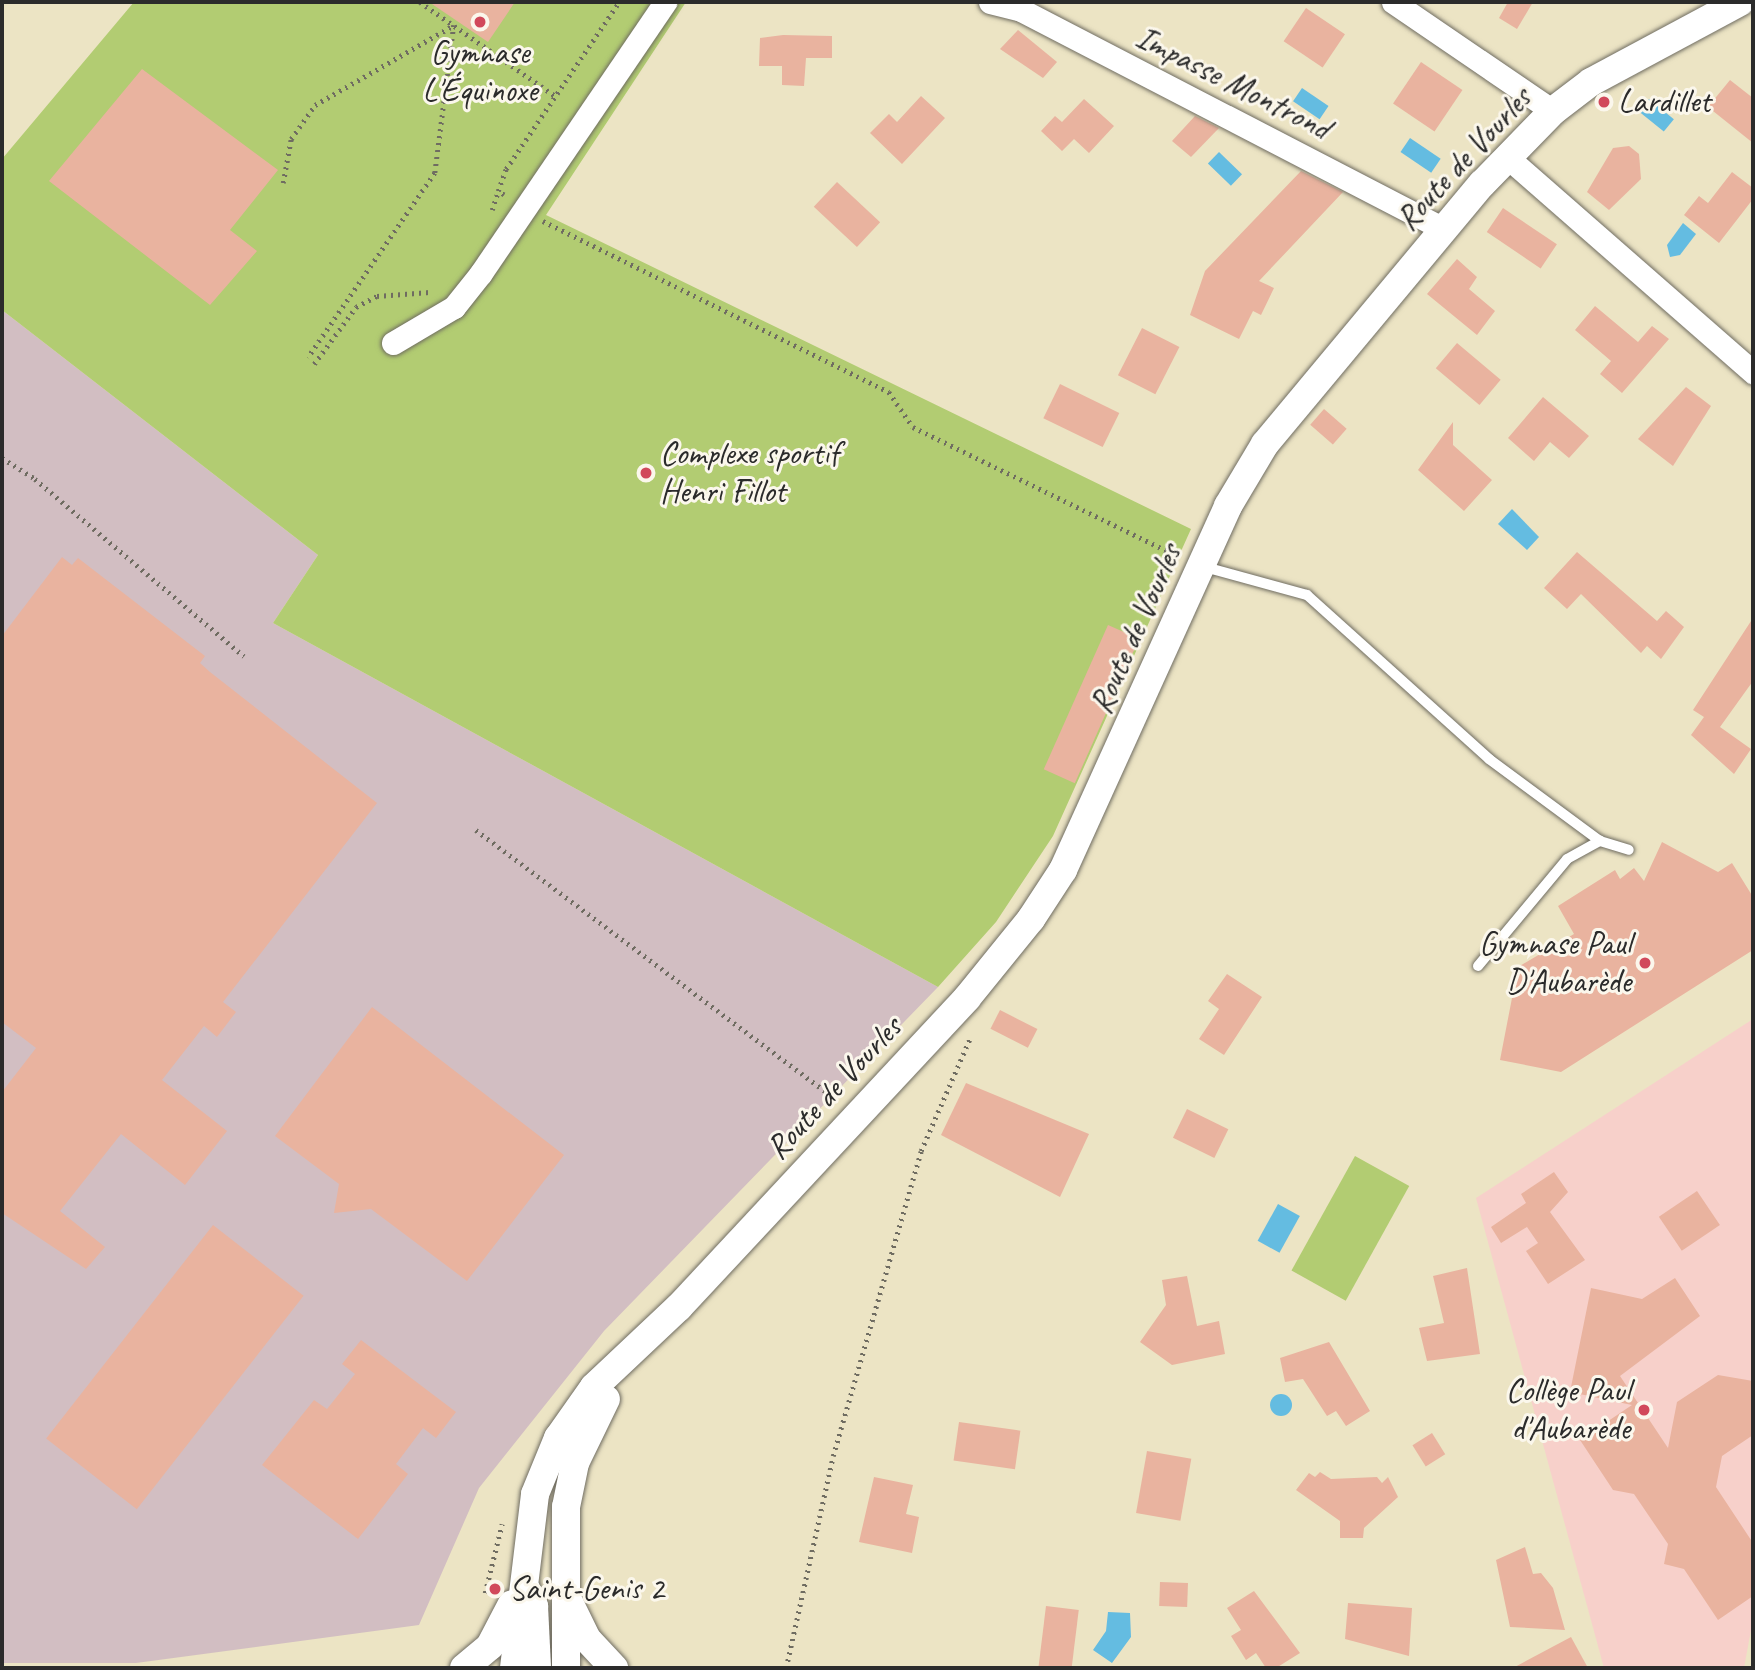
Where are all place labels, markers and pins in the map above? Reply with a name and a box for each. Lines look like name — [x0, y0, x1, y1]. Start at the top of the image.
marker: Gymnase L'Équinoxe — [472, 14, 488, 30]
place label: Gymnase L'Équinoxe — [422, 33, 538, 111]
place label: Lardillet — [1618, 82, 1710, 122]
marker: Lardillet — [1596, 94, 1612, 110]
place label: Complexe sportif Henri Fillot — [660, 434, 838, 512]
marker: Complexe sportif Henri Fillot — [638, 465, 654, 481]
place label: Gymnase Paul D'Aubarède — [1478, 924, 1631, 1002]
marker: Gymnase Paul D'Aubarède — [1637, 955, 1653, 971]
place label: Collège Paul d'Aubarède — [1504, 1371, 1630, 1449]
marker: Collège Paul d'Aubarède — [1636, 1402, 1652, 1418]
place label: Saint-Genis 2 — [509, 1569, 664, 1609]
marker: Saint-Genis 2 — [487, 1581, 503, 1597]

